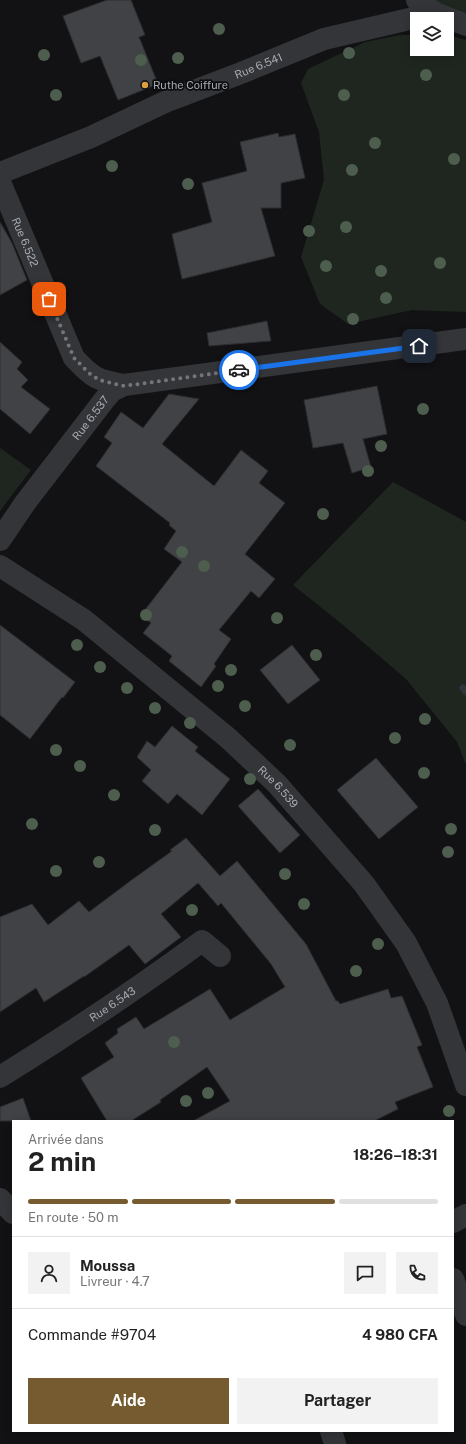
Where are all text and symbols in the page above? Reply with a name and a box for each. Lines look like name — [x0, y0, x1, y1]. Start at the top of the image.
map controls — [410, 12, 454, 56]
button: layers — [410, 12, 454, 56]
street label: Rue 6.541 — [233, 51, 284, 81]
place label: Ruthe Coiffure — [153, 79, 228, 91]
marker: Ruthe Coiffure — [140, 80, 150, 90]
street label: Rue 6.522 — [10, 216, 41, 269]
pin — [32, 282, 66, 316]
icon: bag — [38, 288, 60, 310]
pin — [402, 329, 436, 363]
icon: home — [408, 335, 430, 357]
courier — [219, 350, 259, 390]
icon: car — [228, 359, 250, 381]
street label: Rue 6.537 — [70, 393, 111, 442]
street label: Rue 6.539 — [256, 763, 301, 810]
street label: Rue 6.543 — [87, 984, 138, 1024]
text: Arrivée dans — [28, 1132, 104, 1147]
text: 2 min — [28, 1146, 96, 1177]
text: 18:26–18:31 — [353, 1146, 438, 1163]
text: En route · 50 m — [28, 1210, 118, 1225]
button: person — [28, 1252, 70, 1294]
button: chat — [344, 1252, 386, 1294]
button: phone — [396, 1252, 438, 1294]
text: Moussa — [80, 1257, 135, 1274]
text: Livreur · 4.7 — [80, 1274, 150, 1289]
text: Commande #9704 — [28, 1326, 156, 1343]
text: 4 980 CFA — [362, 1326, 438, 1343]
button: Aide — [28, 1378, 229, 1424]
button: Partager — [237, 1378, 438, 1424]

